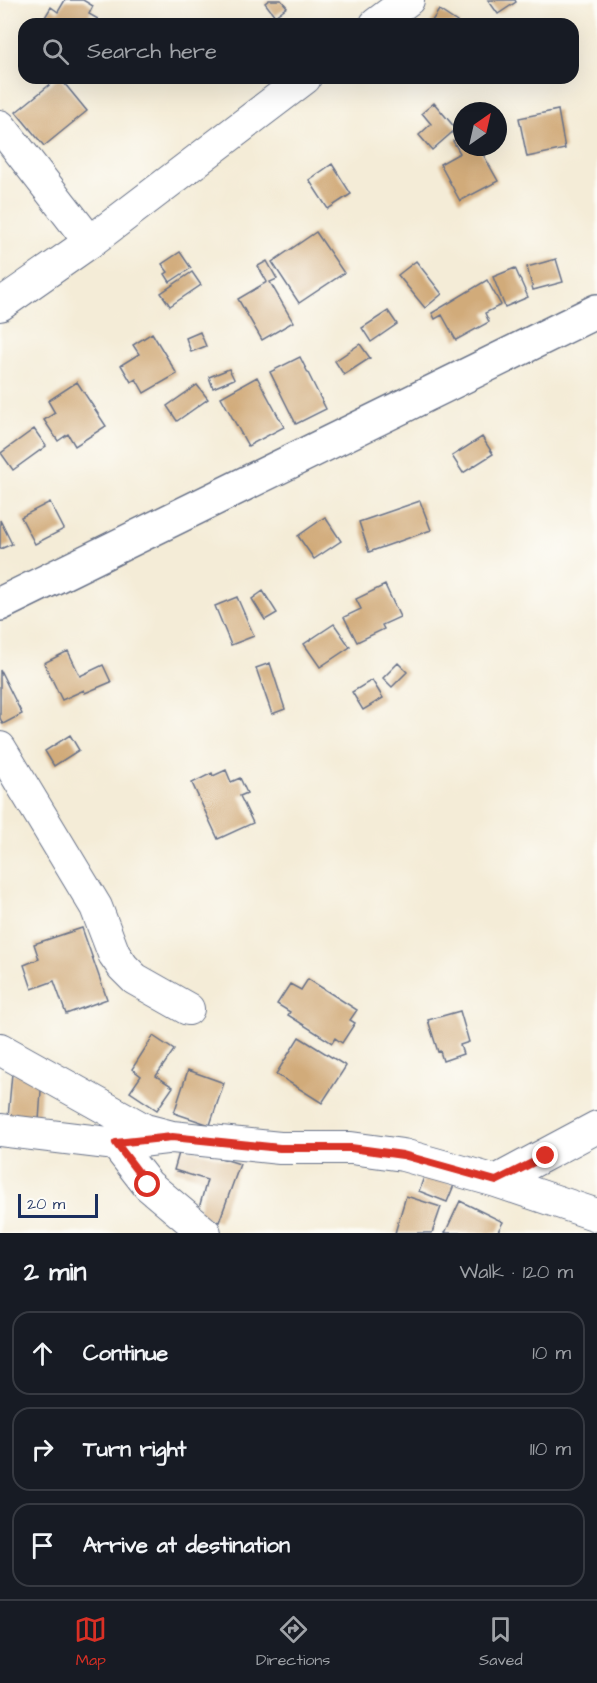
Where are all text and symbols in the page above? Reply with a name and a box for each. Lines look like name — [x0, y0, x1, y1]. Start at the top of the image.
search box — [18, 18, 579, 84]
icon: search — [39, 35, 72, 68]
text: Search here — [87, 36, 217, 67]
north arrow — [453, 102, 507, 156]
route end — [532, 1142, 558, 1168]
route start — [134, 1171, 160, 1197]
scale bar — [18, 1191, 98, 1218]
text: 20 m — [27, 1193, 65, 1215]
text: 2 min — [24, 1254, 86, 1290]
text: Walk · 120 m — [460, 1258, 573, 1286]
icon: ahead — [26, 1337, 59, 1370]
text: Continue — [83, 1338, 168, 1369]
text: 10 m — [532, 1339, 571, 1367]
icon: right — [26, 1433, 59, 1466]
text: Turn right — [83, 1434, 186, 1465]
text: 110 m — [530, 1435, 571, 1463]
icon: arrive — [26, 1529, 59, 1562]
text: Arrive at destination — [83, 1530, 290, 1561]
tab: Map — [74, 1613, 107, 1671]
tab: Directions — [256, 1613, 330, 1671]
tab: Saved — [479, 1613, 523, 1671]

